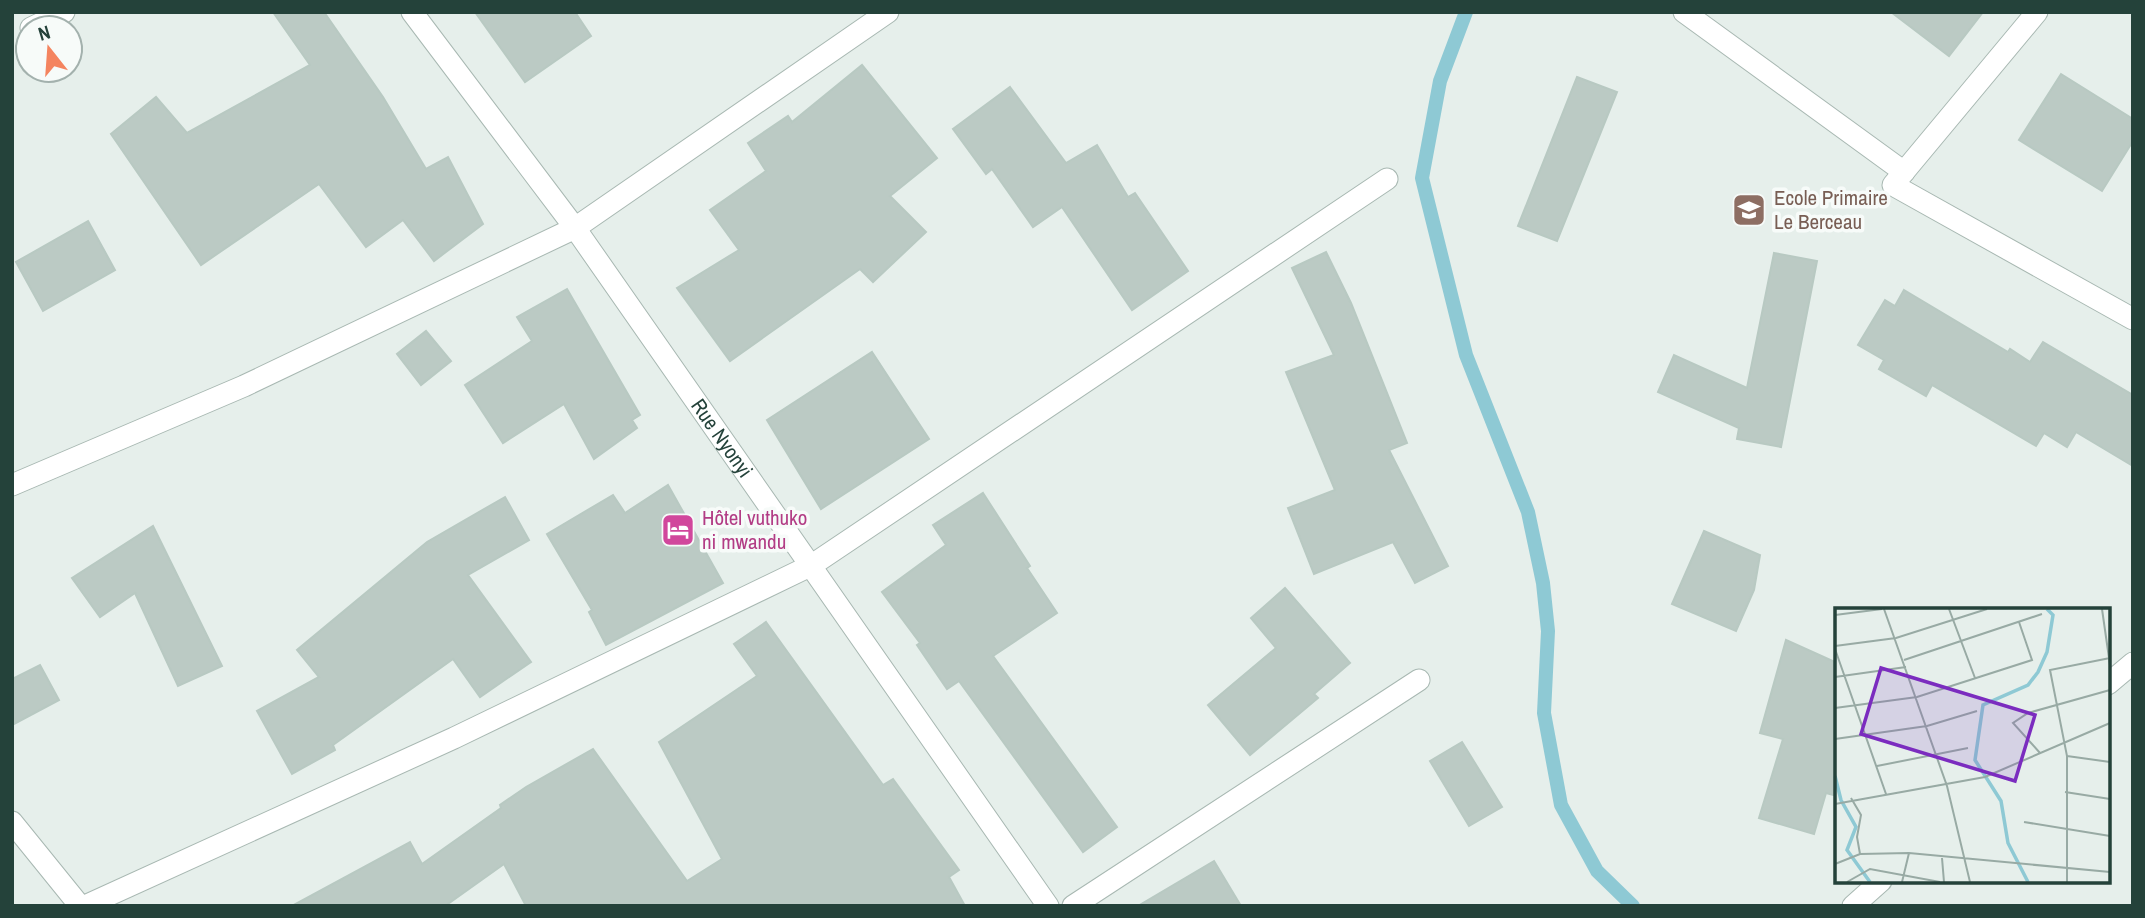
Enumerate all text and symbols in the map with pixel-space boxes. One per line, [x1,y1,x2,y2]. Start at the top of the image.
north arrow [14,14,84,84]
text: N [35,19,53,47]
place label: Ecole Primaire Le Berceau [1774,183,1888,236]
school or university icon: Ecole Primaire Le Berceau [1730,191,1768,229]
street label: Rue Nyonyi [684,393,760,483]
place label: Hôtel vuthuko ni mwandu [702,503,807,556]
hotel icon: Hôtel vuthuko ni mwandu [659,511,697,549]
inset map [1835,608,2110,883]

